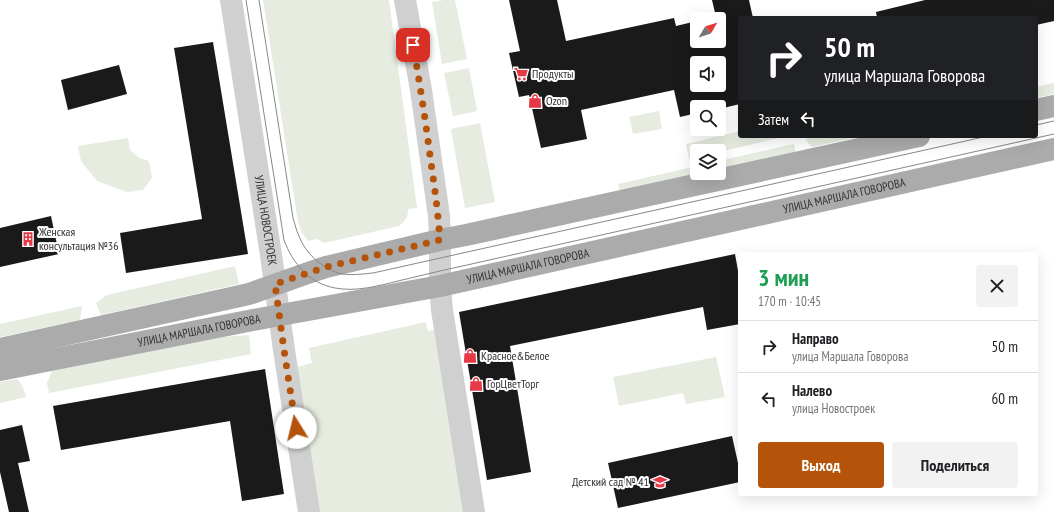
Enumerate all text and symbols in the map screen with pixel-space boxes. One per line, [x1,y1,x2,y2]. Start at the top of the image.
north arrow [690,12,726,48]
map controls [690,12,726,180]
pin [396,28,430,62]
text: 50 m [824,28,875,65]
icon: right [758,32,810,84]
icon: arrive [402,34,424,56]
button: sound [690,56,726,92]
text: улица Маршала Говорова [824,64,985,87]
supermarket icon: Продукты [513,66,529,82]
place label: Продукты [532,66,573,81]
shop icon: Ozon [527,93,543,109]
place label: Ozon [546,93,567,108]
button: search [690,100,726,136]
icon: left [797,108,819,130]
text: Затем [758,110,789,129]
button: layers [690,144,726,180]
street label: УЛИЦА НОВОСТРОЕК [252,174,280,266]
street label: УЛИЦА МАРШАЛА ГОВОРОВА [781,174,907,216]
place label: Женская консультация №36 [38,224,119,253]
building icon: Женская консультация №36 [20,231,36,247]
street label: УЛИЦА МАРШАЛА ГОВОРОВА [465,245,591,287]
text: 3 мин [758,262,809,293]
button: close [976,265,1018,307]
text: 170 m · 10:45 [758,293,821,310]
street label: УЛИЦА МАРШАЛА ГОВОРОВА [136,311,262,350]
text: Направо [792,329,839,348]
icon: right [758,336,780,358]
text: 50 m [992,337,1018,356]
shop icon: Красное&Белое [462,348,478,364]
place label: Красное&Белое [481,348,550,363]
text: улица Маршала Говорова [792,348,908,365]
shop icon: ГорЦветТорг [468,376,484,392]
place label: ГорЦветТорг [487,376,539,391]
text: Налево [792,381,832,400]
icon: left [758,388,780,410]
text: 60 m [992,389,1018,408]
text: улица Новостроек [792,400,875,417]
position arrow [275,407,317,449]
button: Выход [758,442,884,488]
button: Поделиться [892,442,1018,488]
place label: Детский сад № 41 [572,474,649,489]
school or university icon: Детский сад № 41 [652,474,668,490]

